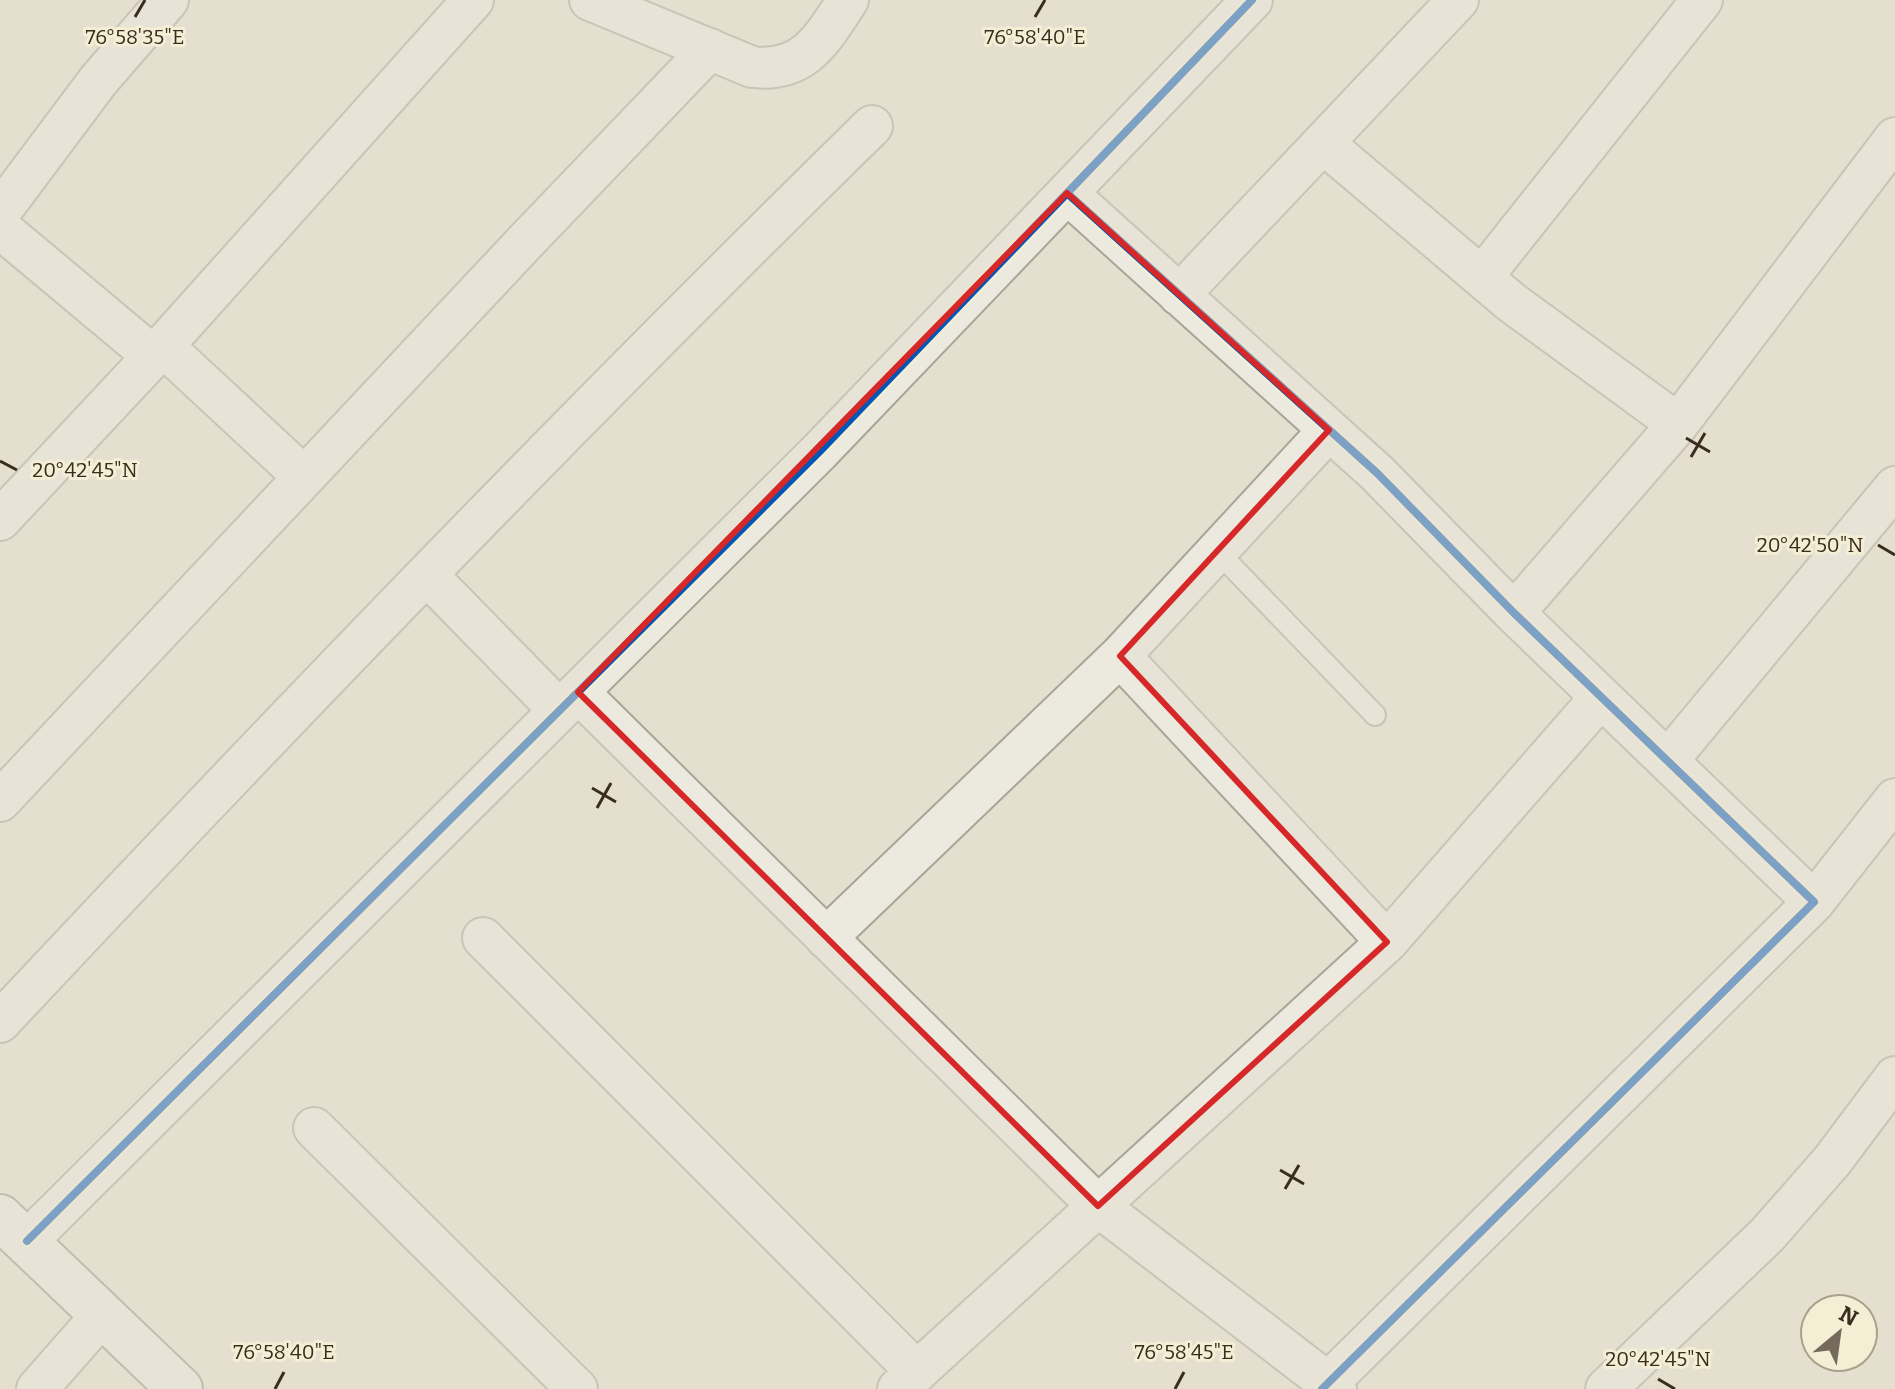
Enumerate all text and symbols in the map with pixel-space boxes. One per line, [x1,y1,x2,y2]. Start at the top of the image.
text: 76°58'35"E [86,25,184,49]
text: 76°58'40"E [984,25,1086,49]
text: 20°42'45"N [32,458,138,482]
text: 20°42'50"N [1757,533,1863,557]
north arrow [1799,1293,1879,1373]
text: N [1834,1300,1862,1332]
text: 76°58'40"E [233,1340,335,1364]
text: 76°58'45"E [1134,1340,1234,1364]
text: 20°42'45"N [1605,1347,1711,1371]

